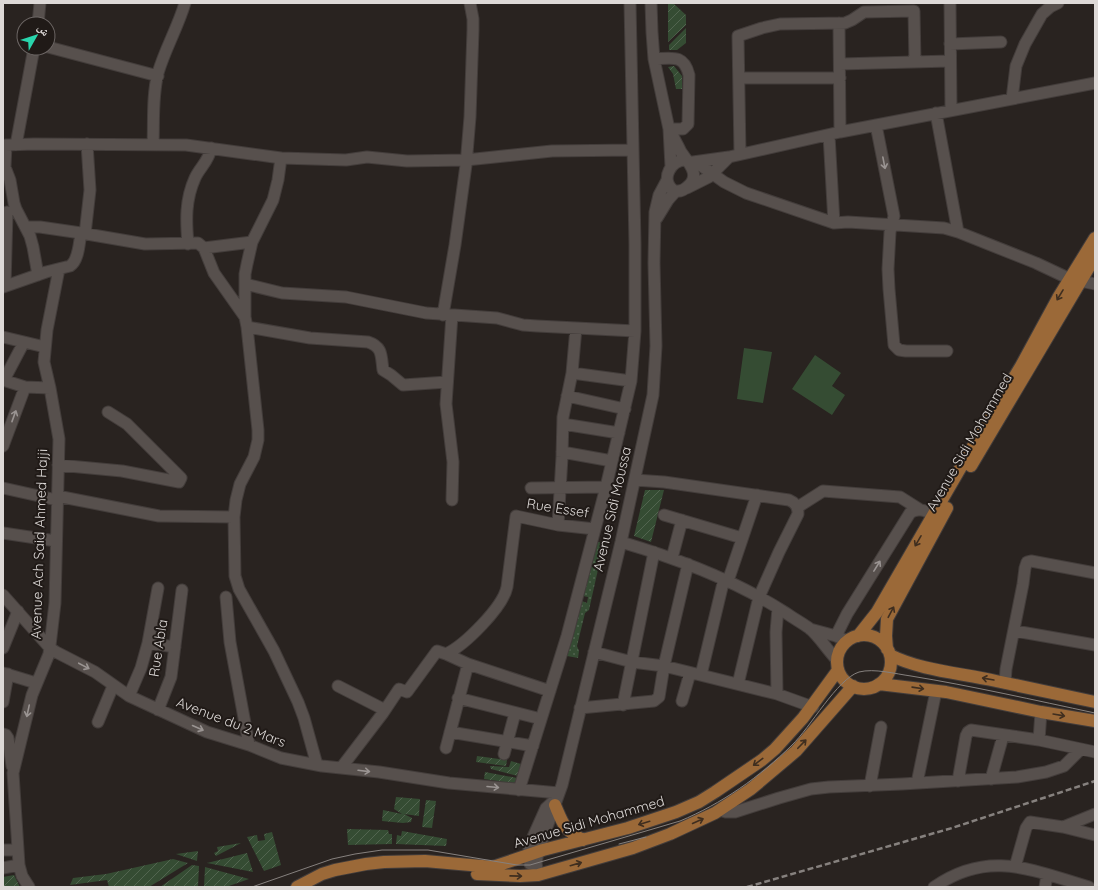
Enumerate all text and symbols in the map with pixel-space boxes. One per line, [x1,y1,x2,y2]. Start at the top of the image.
north arrow [16,16,56,56]
text: ش [34,21,53,40]
one-way arrow [880,156,888,169]
one-way arrow [1056,289,1064,301]
street label: Avenue Sidi Mohammed [922,370,1016,514]
one-way arrow [11,411,19,423]
street label: Avenue Sidi Moussa [589,445,635,573]
street label: Avenue Ach Said Ahmed Hajji [27,448,51,640]
street label: Rue Essef [525,494,591,522]
one-way arrow [914,535,922,547]
one-way arrow [872,561,881,572]
one-way arrow [888,606,896,618]
street label: Rue Abla [145,618,171,678]
one-way arrow [78,663,90,670]
one-way arrow [982,675,995,683]
one-way arrow [911,684,924,692]
street label: Avenue du 2 Mars [174,693,288,751]
one-way arrow [23,704,31,717]
one-way arrow [1052,711,1065,719]
one-way arrow [192,725,204,732]
one-way arrow [798,739,807,749]
one-way arrow [753,758,764,766]
one-way arrow [357,767,370,774]
one-way arrow [486,783,499,791]
street label: Avenue Sidi Mohammed [511,792,667,852]
one-way arrow [692,817,704,824]
one-way arrow [638,820,651,827]
one-way arrow [569,860,582,867]
one-way arrow [509,872,522,880]

